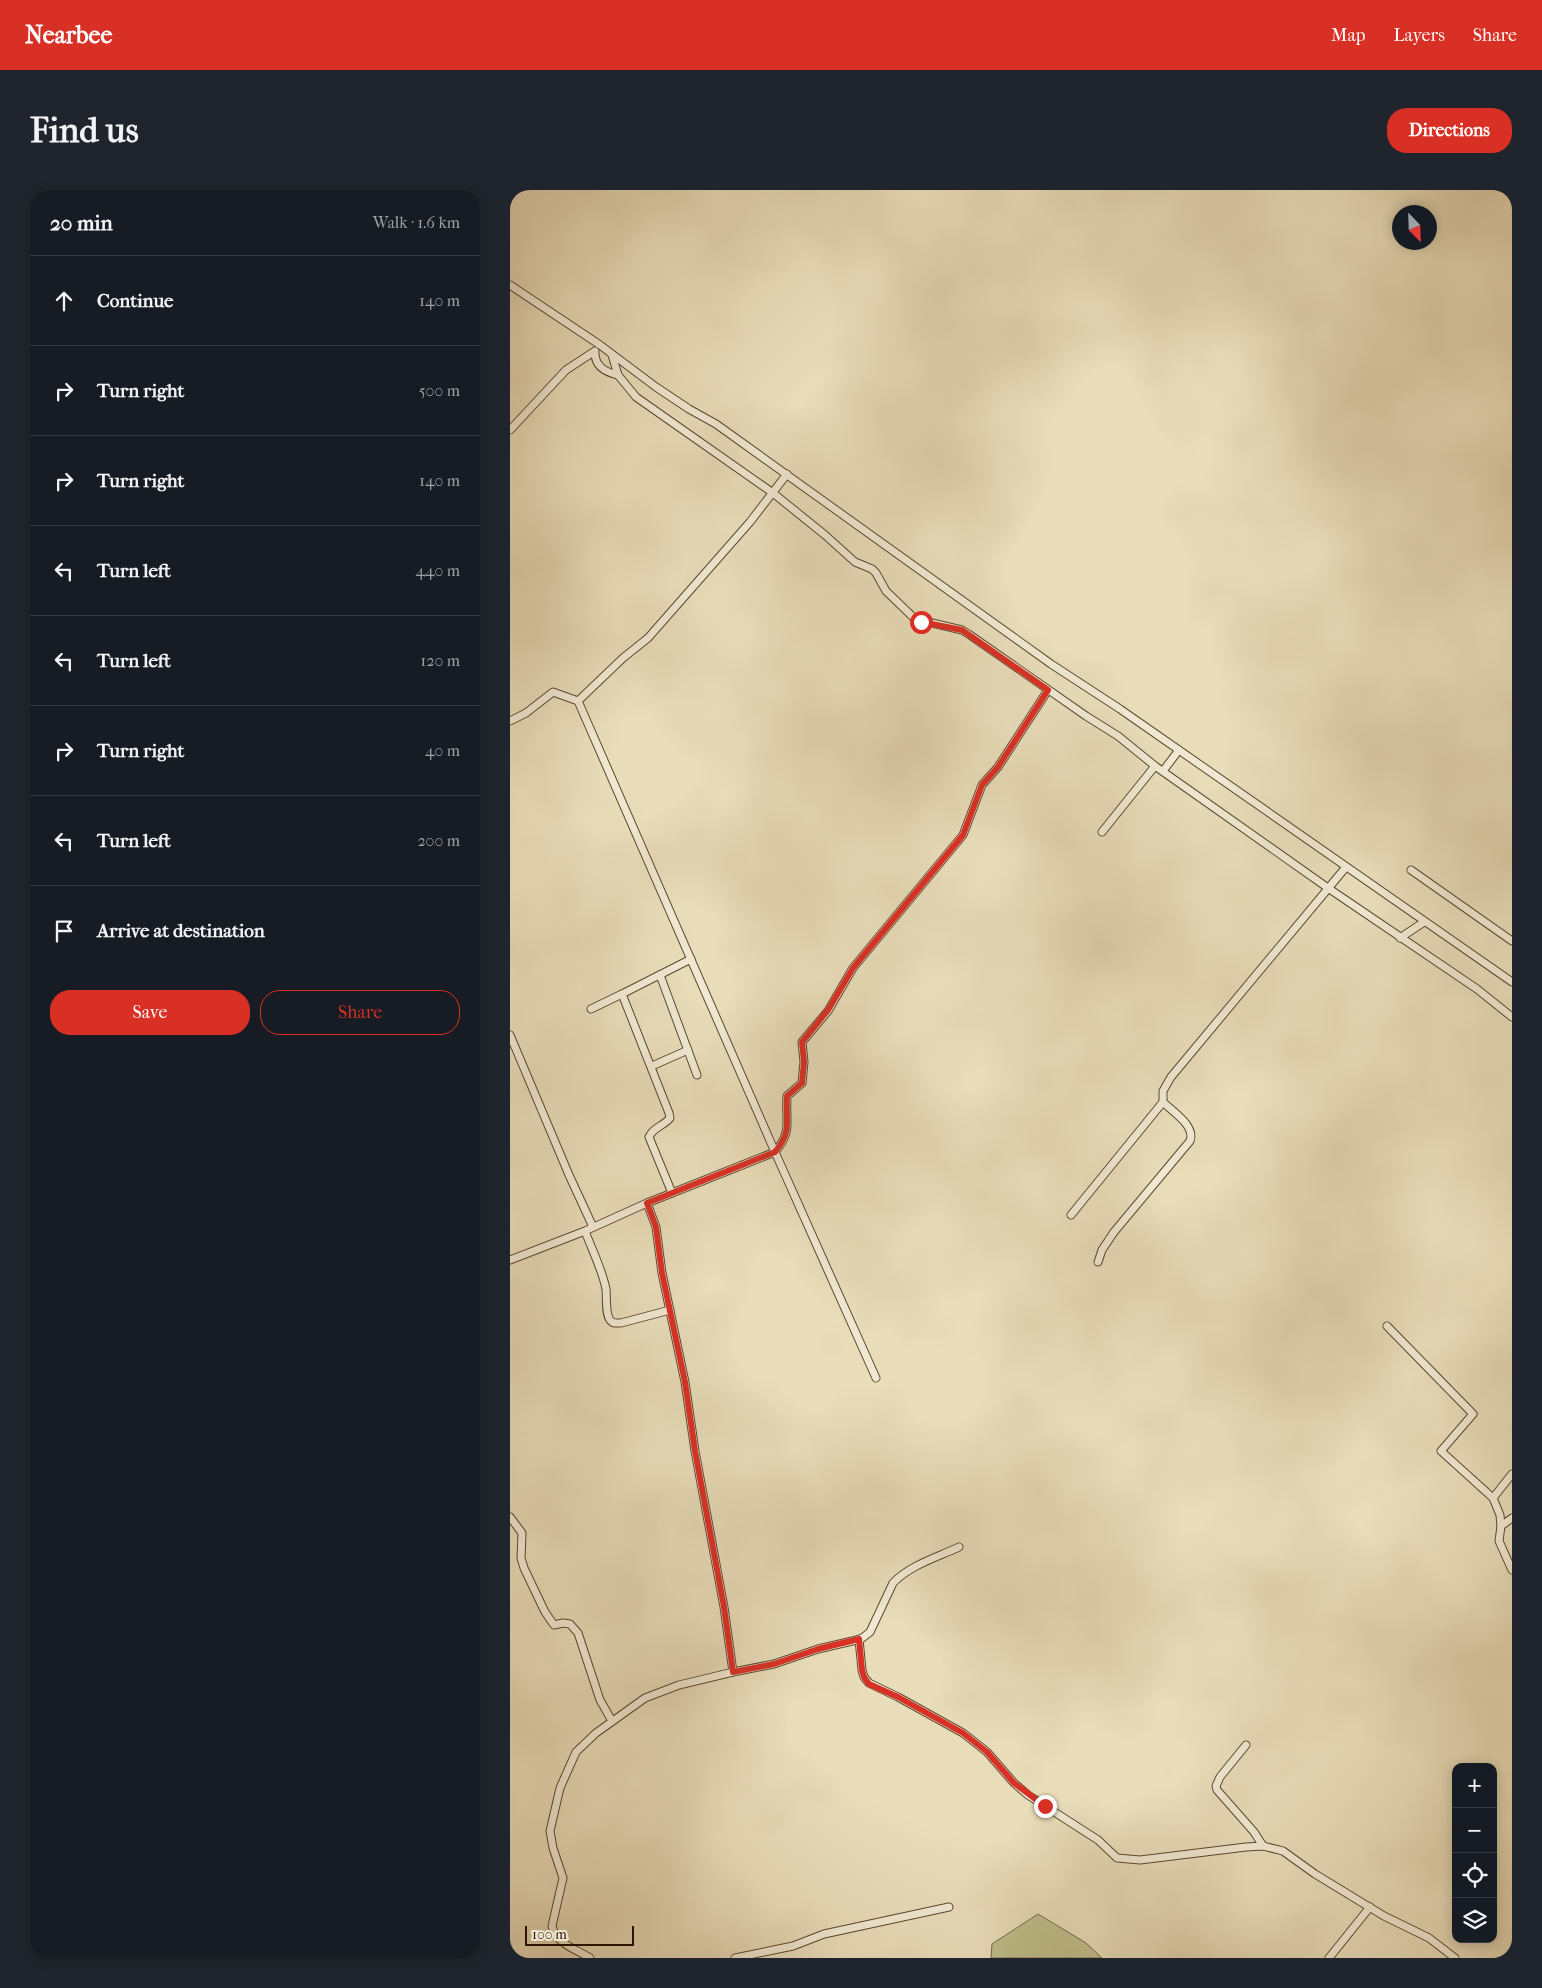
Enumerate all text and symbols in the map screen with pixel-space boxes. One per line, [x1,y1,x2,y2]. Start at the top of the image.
text: Nearbee [25,21,112,49]
text: Map [1331,25,1365,46]
text: Layers [1393,25,1445,46]
text: Share [1473,25,1517,46]
button: Directions [1387,108,1512,153]
text: Find us [30,110,139,151]
north arrow [1392,205,1437,250]
text: 20 min [50,211,113,235]
text: Walk · 1.6 km [373,213,460,232]
icon: ahead [50,287,78,315]
text: Continue [97,290,173,312]
text: 140 m [419,291,460,310]
icon: right [50,377,78,405]
text: Turn right [97,380,184,402]
text: 500 m [419,381,460,400]
icon: right [50,467,78,495]
text: Turn right [97,470,184,492]
text: 140 m [419,471,460,490]
icon: left [50,557,78,585]
text: Turn left [97,560,171,582]
text: 440 m [415,561,460,580]
route start [910,611,933,634]
icon: left [50,647,78,675]
text: Turn left [97,650,171,672]
text: 120 m [421,651,460,670]
icon: right [50,737,78,765]
text: Turn right [97,740,184,762]
text: 40 m [425,741,460,760]
icon: left [50,827,78,855]
text: Turn left [97,830,171,852]
text: 200 m [417,831,460,850]
icon: arrive [50,917,78,945]
text: Arrive at destination [97,920,265,942]
button: Save [50,990,250,1035]
button: Share [260,990,460,1035]
map controls [1452,1763,1497,1943]
button: + [1452,1763,1497,1808]
route end [1034,1795,1057,1818]
button: − [1452,1808,1497,1853]
button: locate [1452,1853,1497,1898]
button: layers [1452,1898,1497,1943]
scale bar [525,1923,634,1946]
text: 100 m [532,1926,567,1943]

